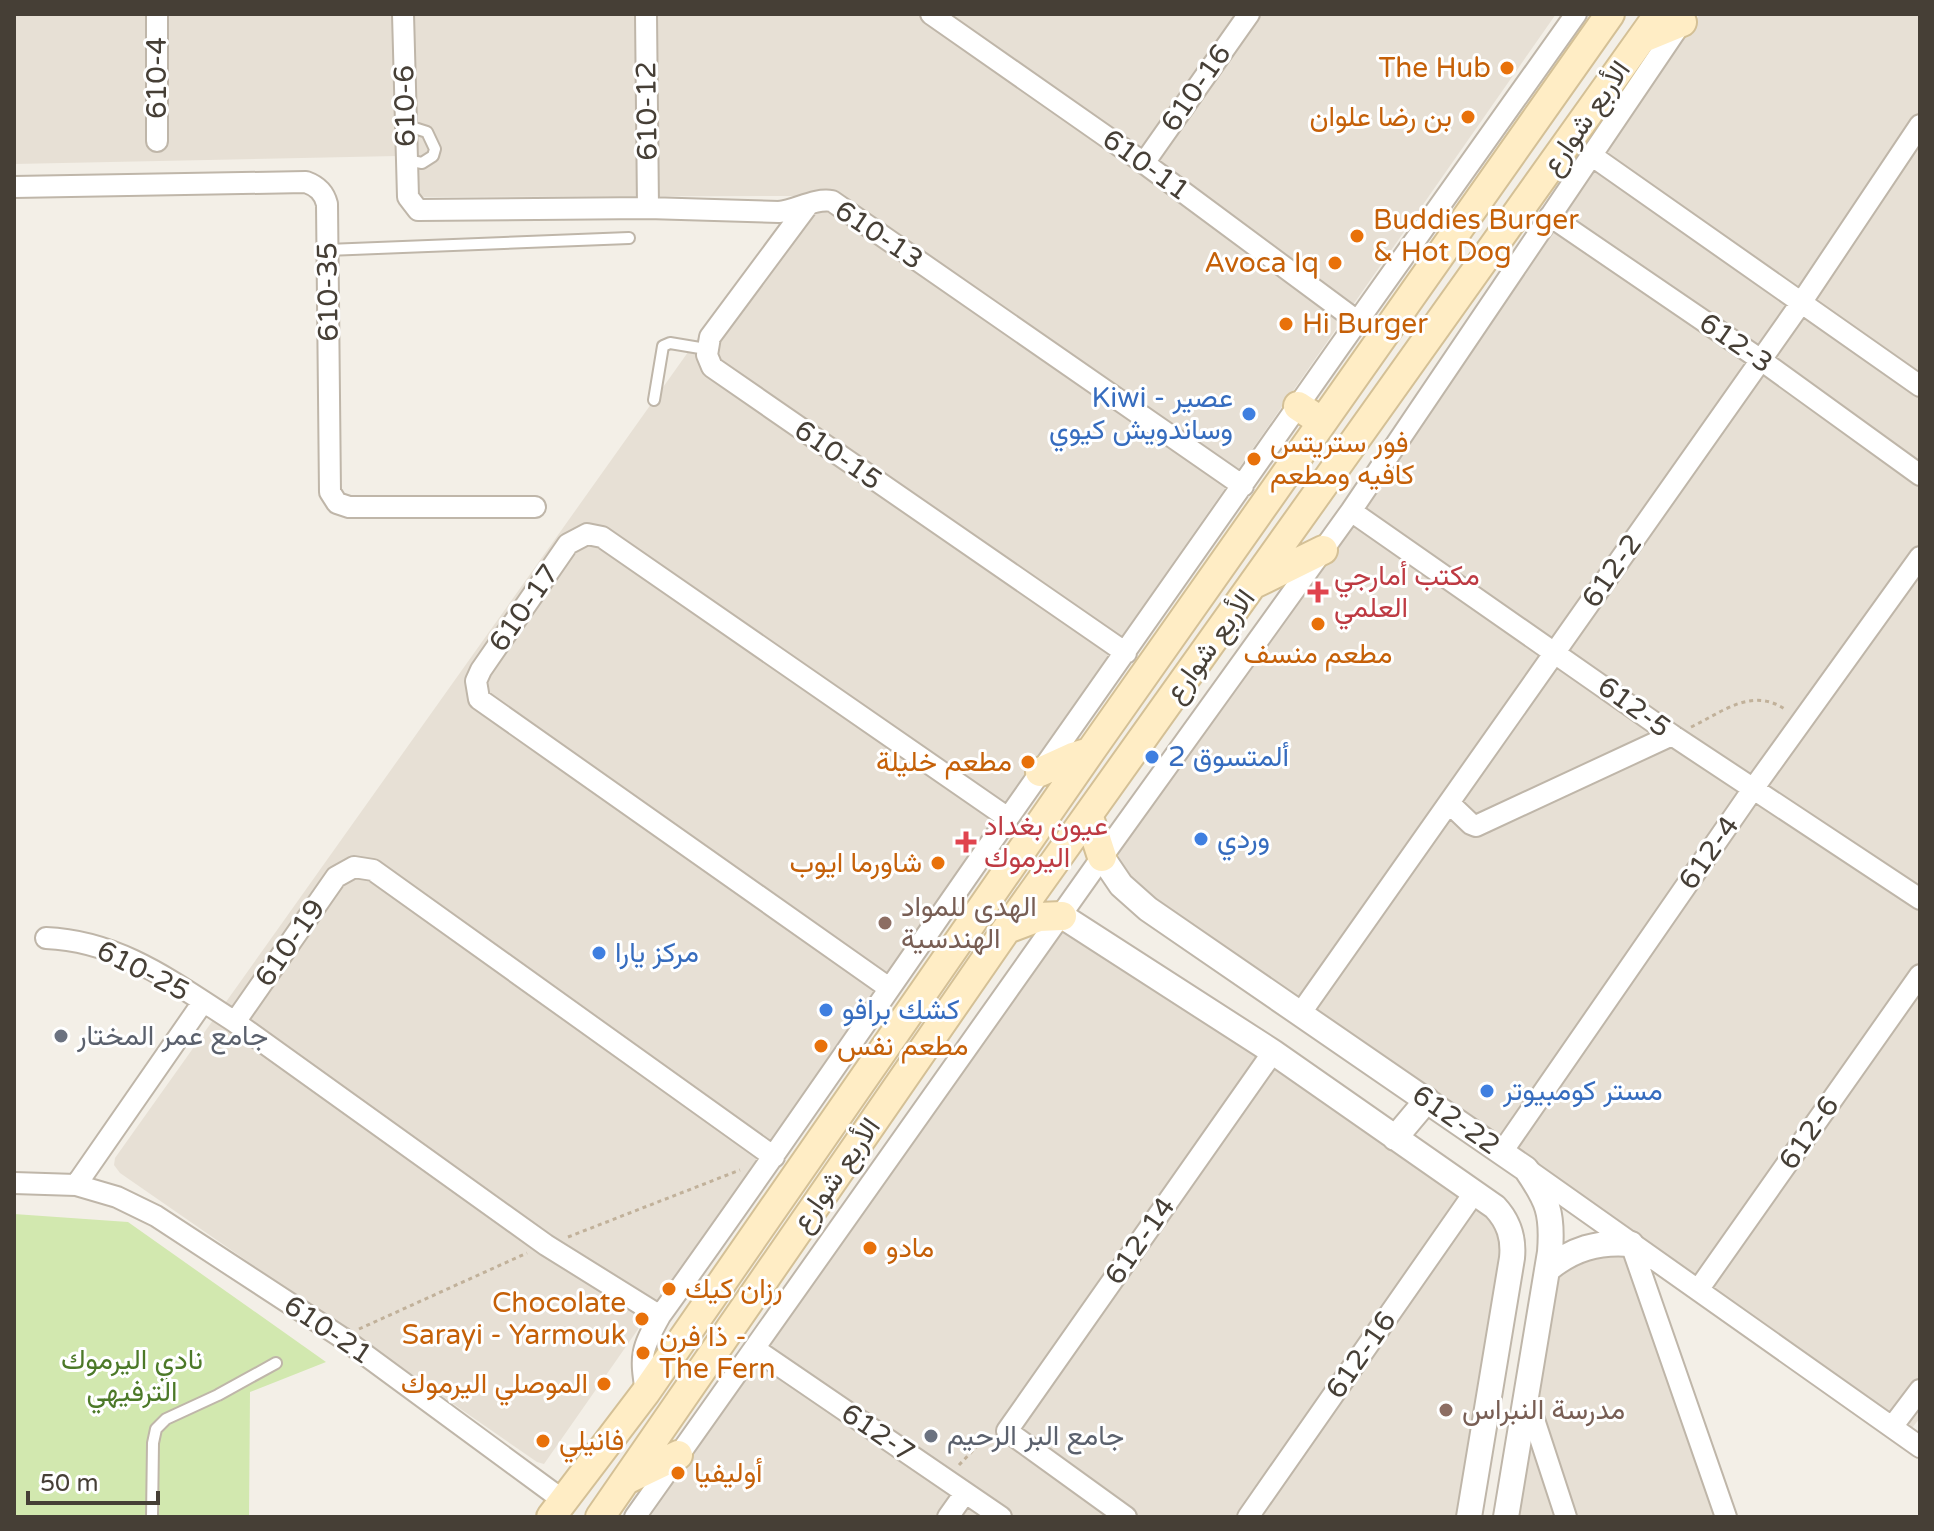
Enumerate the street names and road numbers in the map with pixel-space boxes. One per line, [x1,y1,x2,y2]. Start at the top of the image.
street label: 610-4 [140,37,174,119]
street label: 610-16 [1154,38,1238,138]
street label: الأربع شوارع [1534,54,1639,183]
street label: 610-12 [629,61,665,161]
street label: 610-6 [387,65,423,147]
street label: 610-11 [1096,122,1196,208]
street label: 610-13 [828,193,930,277]
street label: 610-35 [310,242,346,342]
street label: 612-3 [1693,306,1779,380]
street label: 610-15 [788,413,888,497]
street label: 612-2 [1575,528,1649,614]
street label: 610-17 [482,558,566,658]
street label: الأربع شوارع [1158,583,1264,710]
street label: 612-5 [1591,669,1677,745]
street label: 612-4 [1672,810,1746,896]
street label: 610-19 [248,893,332,993]
street label: 610-25 [91,933,195,1009]
street label: 612-22 [1406,1078,1506,1162]
street label: 612-6 [1772,1090,1846,1176]
street label: الأربع شوارع [784,1111,889,1240]
street label: 612-14 [1098,1191,1182,1291]
street label: 610-21 [277,1288,379,1372]
street label: 612-16 [1319,1305,1403,1405]
street label: 612-7 [835,1396,921,1470]

